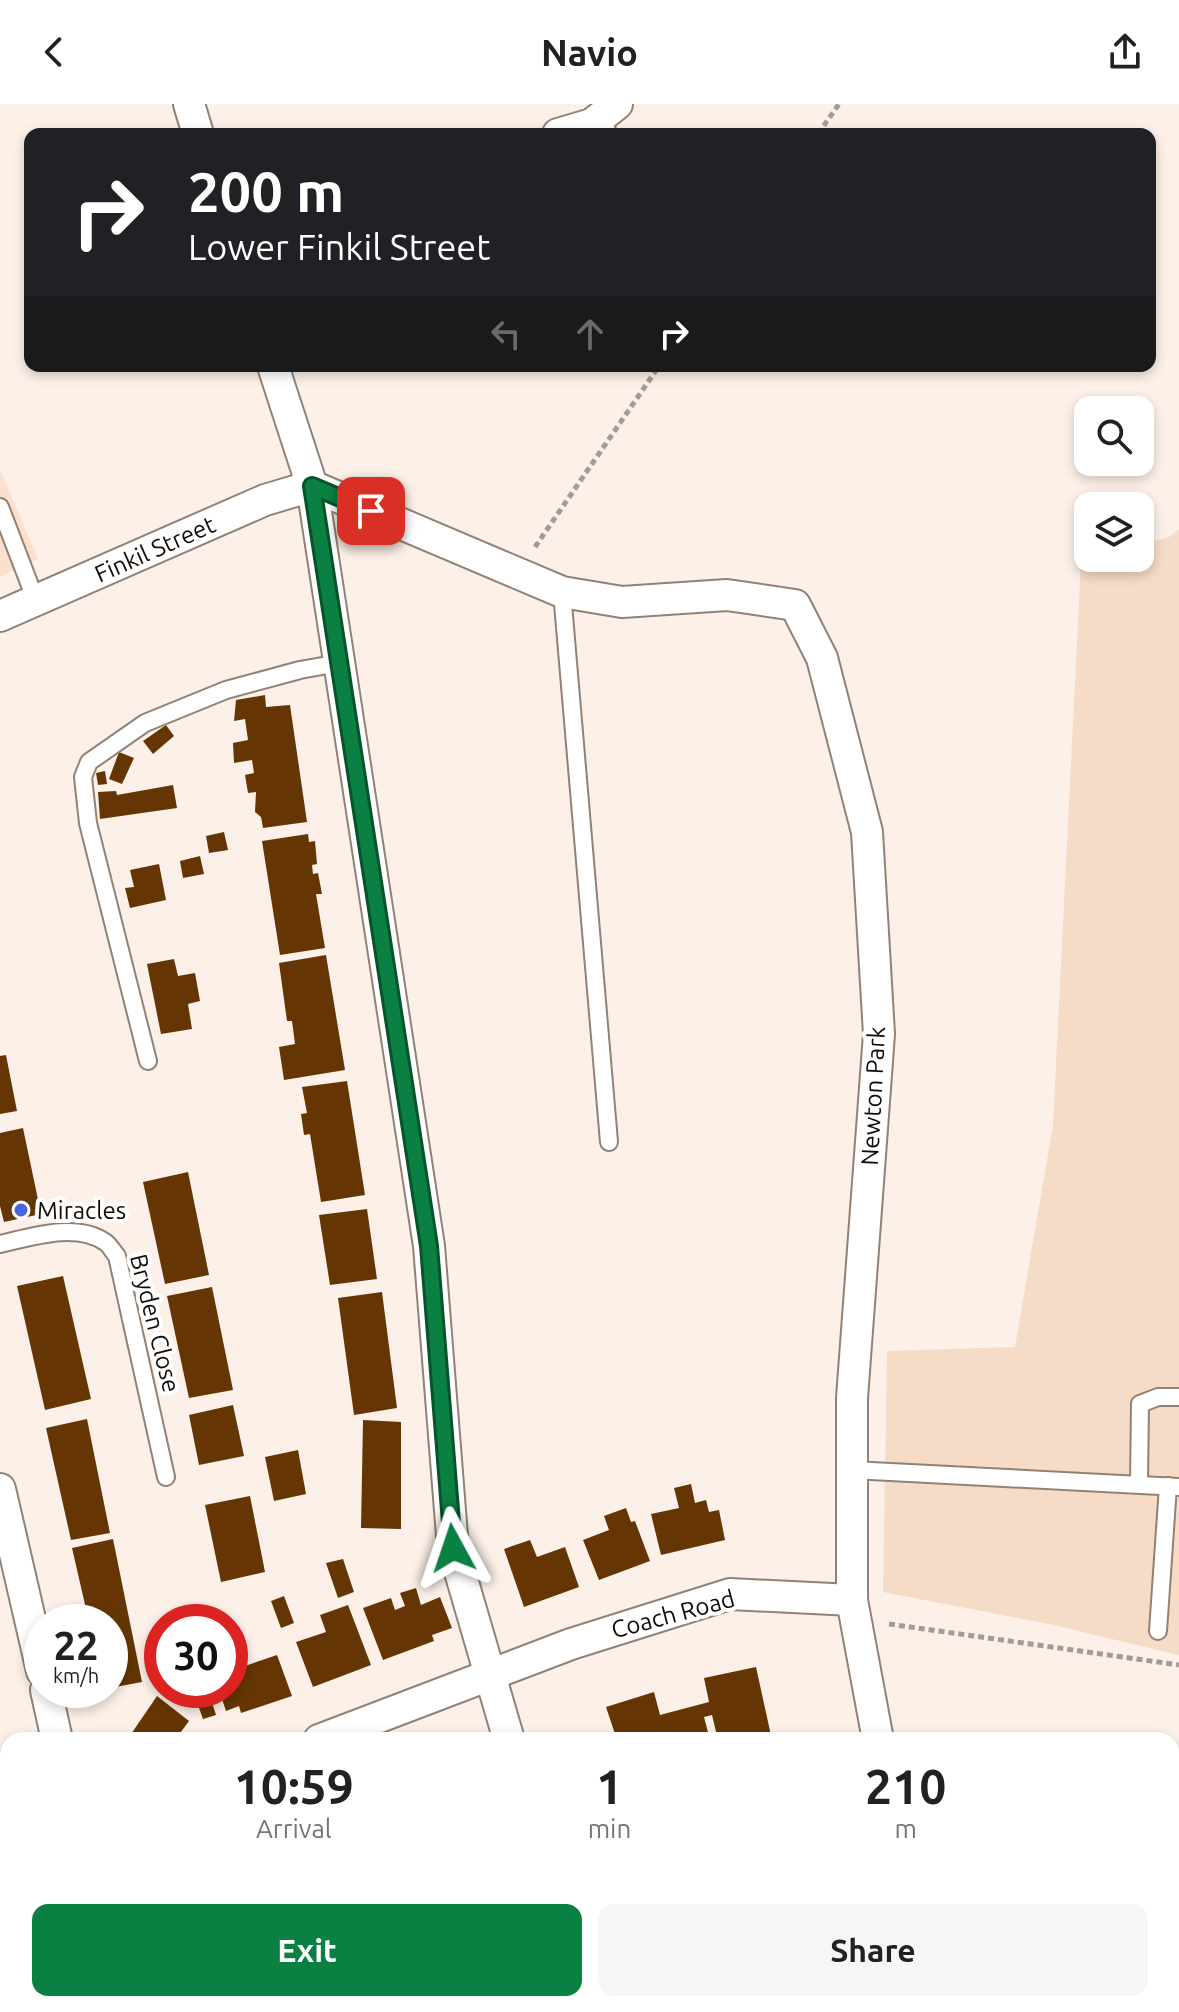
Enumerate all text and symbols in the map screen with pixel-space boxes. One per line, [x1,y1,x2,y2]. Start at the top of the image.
icon: back [32,30,76,74]
icon: share [1103,30,1147,74]
text: Navio [541,32,638,73]
icon: right [56,160,160,264]
text: 200 m [188,160,344,223]
text: Lower Finkil Street [188,226,490,267]
icon: left [484,312,528,356]
icon: ahead [568,312,612,356]
icon: right [652,312,696,356]
map controls [1074,396,1154,572]
button: search [1074,396,1154,476]
pin [337,477,405,545]
icon: arrive [349,489,393,533]
button: layers [1074,492,1154,572]
street label: Finkil Street [91,510,220,588]
street label: Newton Park [856,1026,890,1166]
place label: Miracles [37,1197,126,1224]
marker: Miracles [12,1201,30,1219]
street label: Bryden Close [125,1251,185,1395]
position arrow [411,1506,495,1590]
street label: Coach Road [608,1585,738,1643]
speed limit sign: 30 [144,1604,248,1708]
text: 22 [53,1623,99,1668]
text: km/h [53,1664,99,1687]
text: 10:59 [234,1759,354,1813]
text: 1 [596,1759,623,1813]
text: 210 [865,1759,946,1813]
text: Arrival [256,1814,332,1843]
text: min [588,1814,631,1843]
text: m [894,1814,917,1843]
button: Exit [32,1904,582,1996]
button: Share [598,1904,1148,1996]

